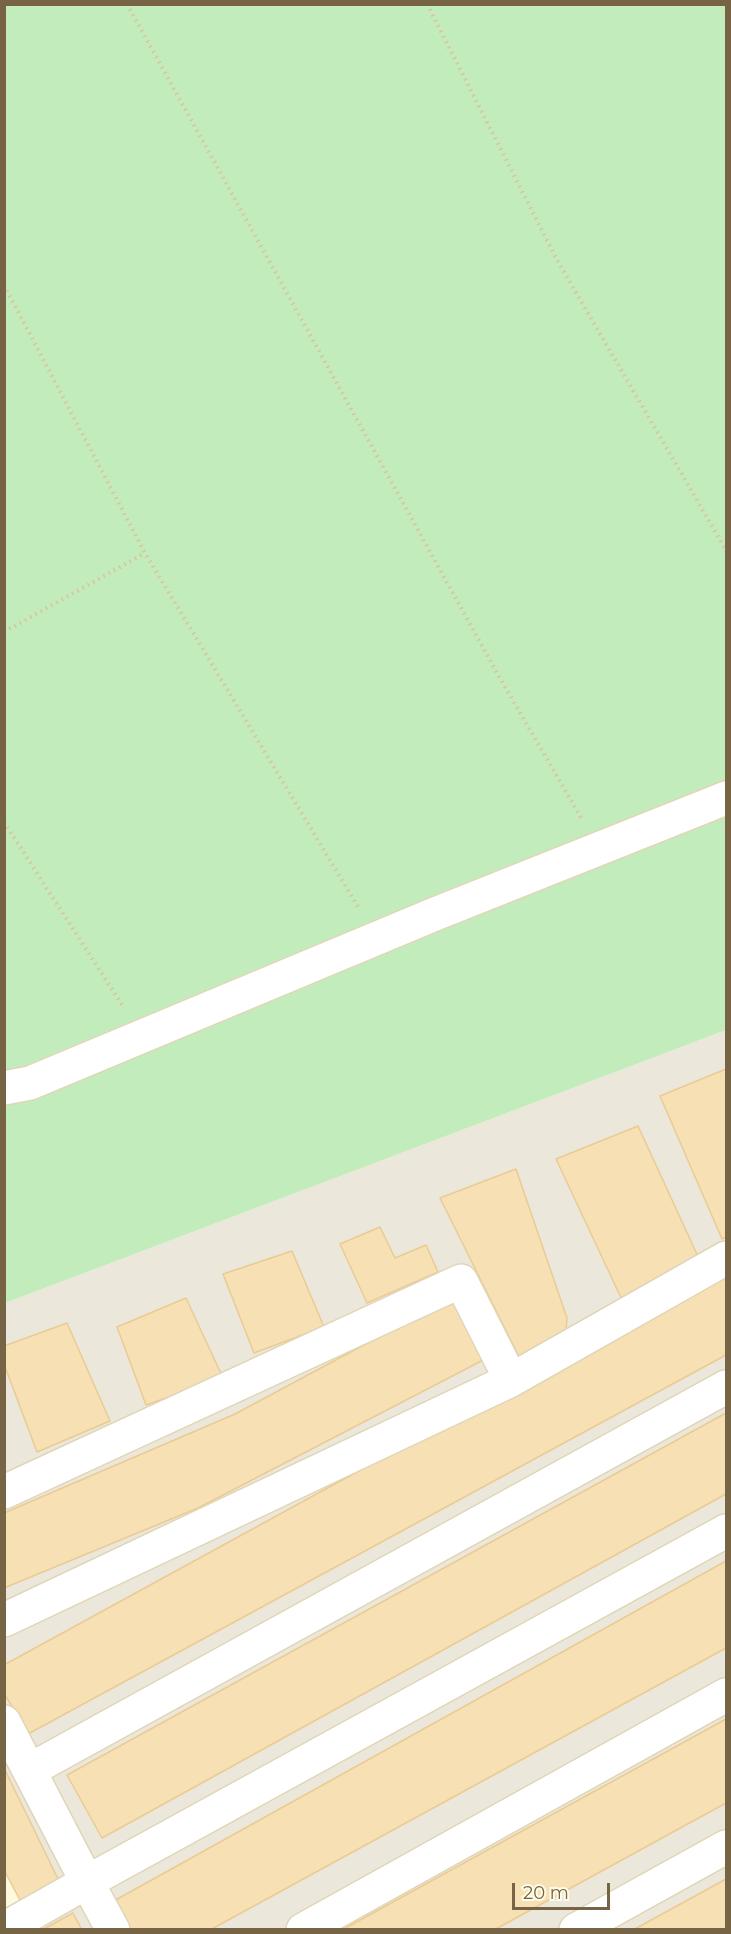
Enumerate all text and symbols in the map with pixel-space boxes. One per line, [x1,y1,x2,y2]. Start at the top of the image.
scale bar [515,1871,612,1909]
text: 20 m [523,1882,569,1904]

